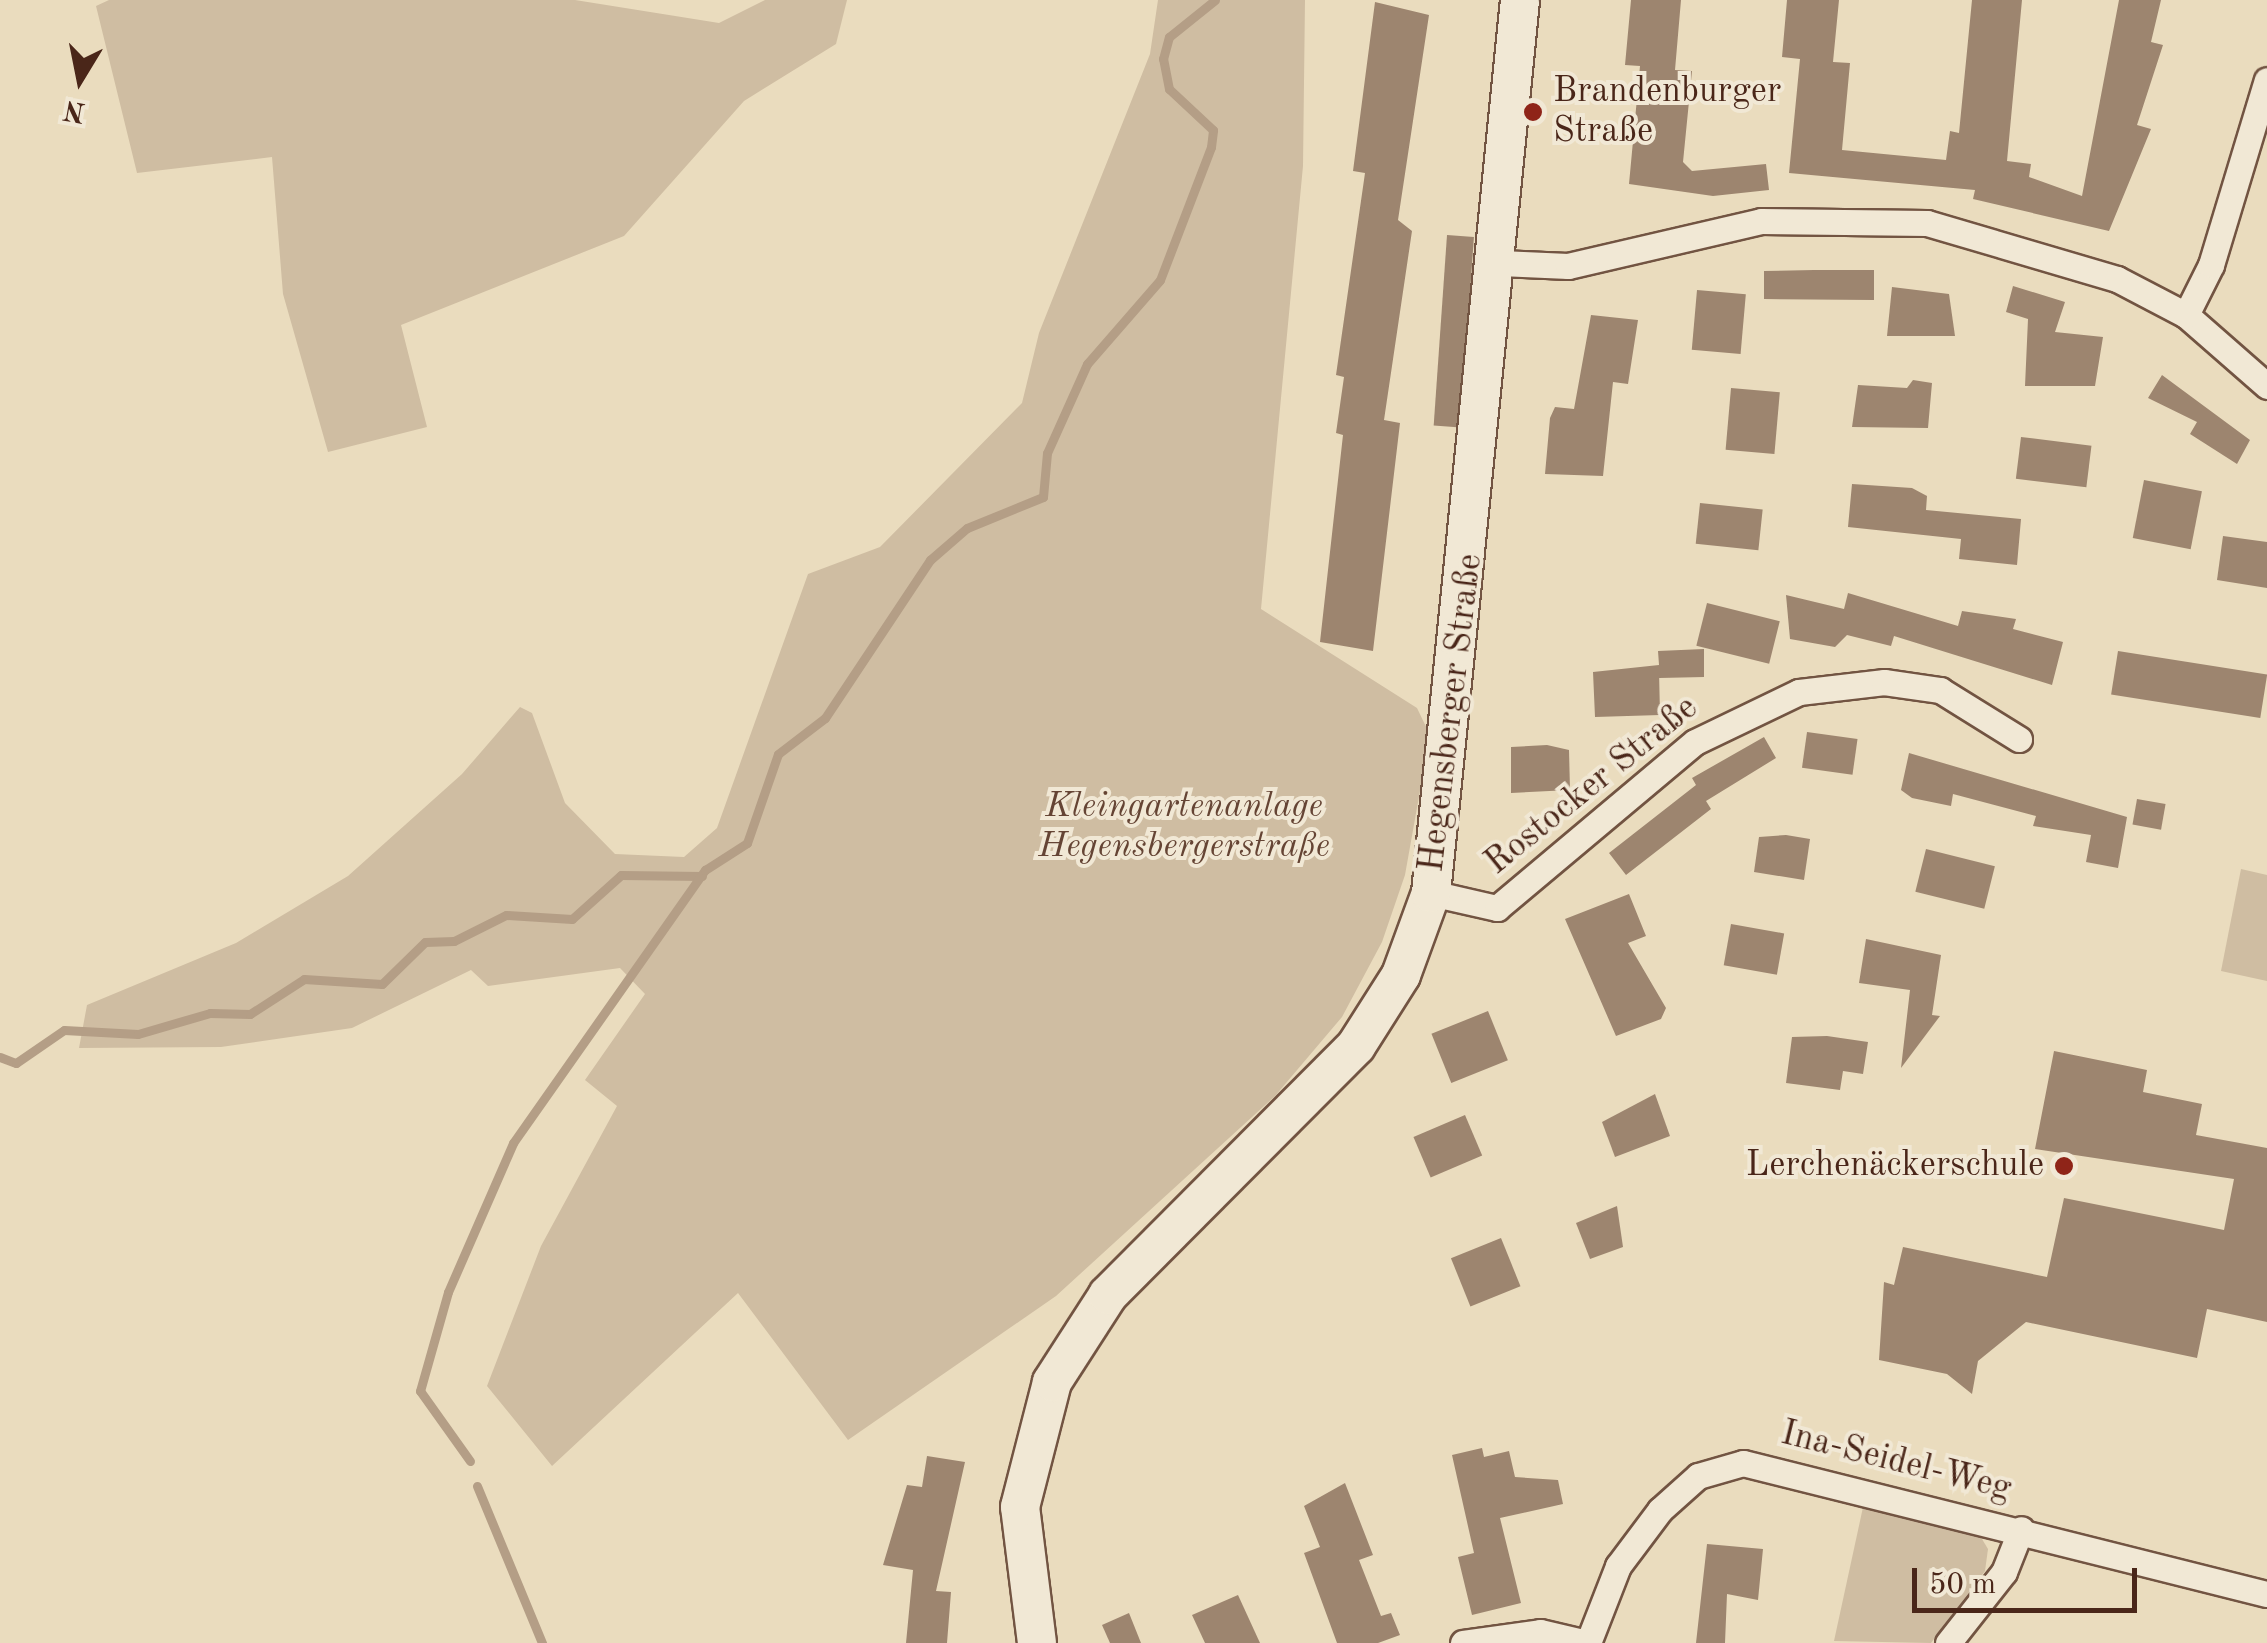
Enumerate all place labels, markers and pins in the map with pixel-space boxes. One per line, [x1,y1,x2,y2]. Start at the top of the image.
place label: Brandenburger Straße [1553,71,1781,153]
marker: Brandenburger Straße [1522,101,1544,123]
place label: Lerchenäckerschule [1746,1145,2044,1187]
marker: Lerchenäckerschule [2053,1155,2075,1177]

